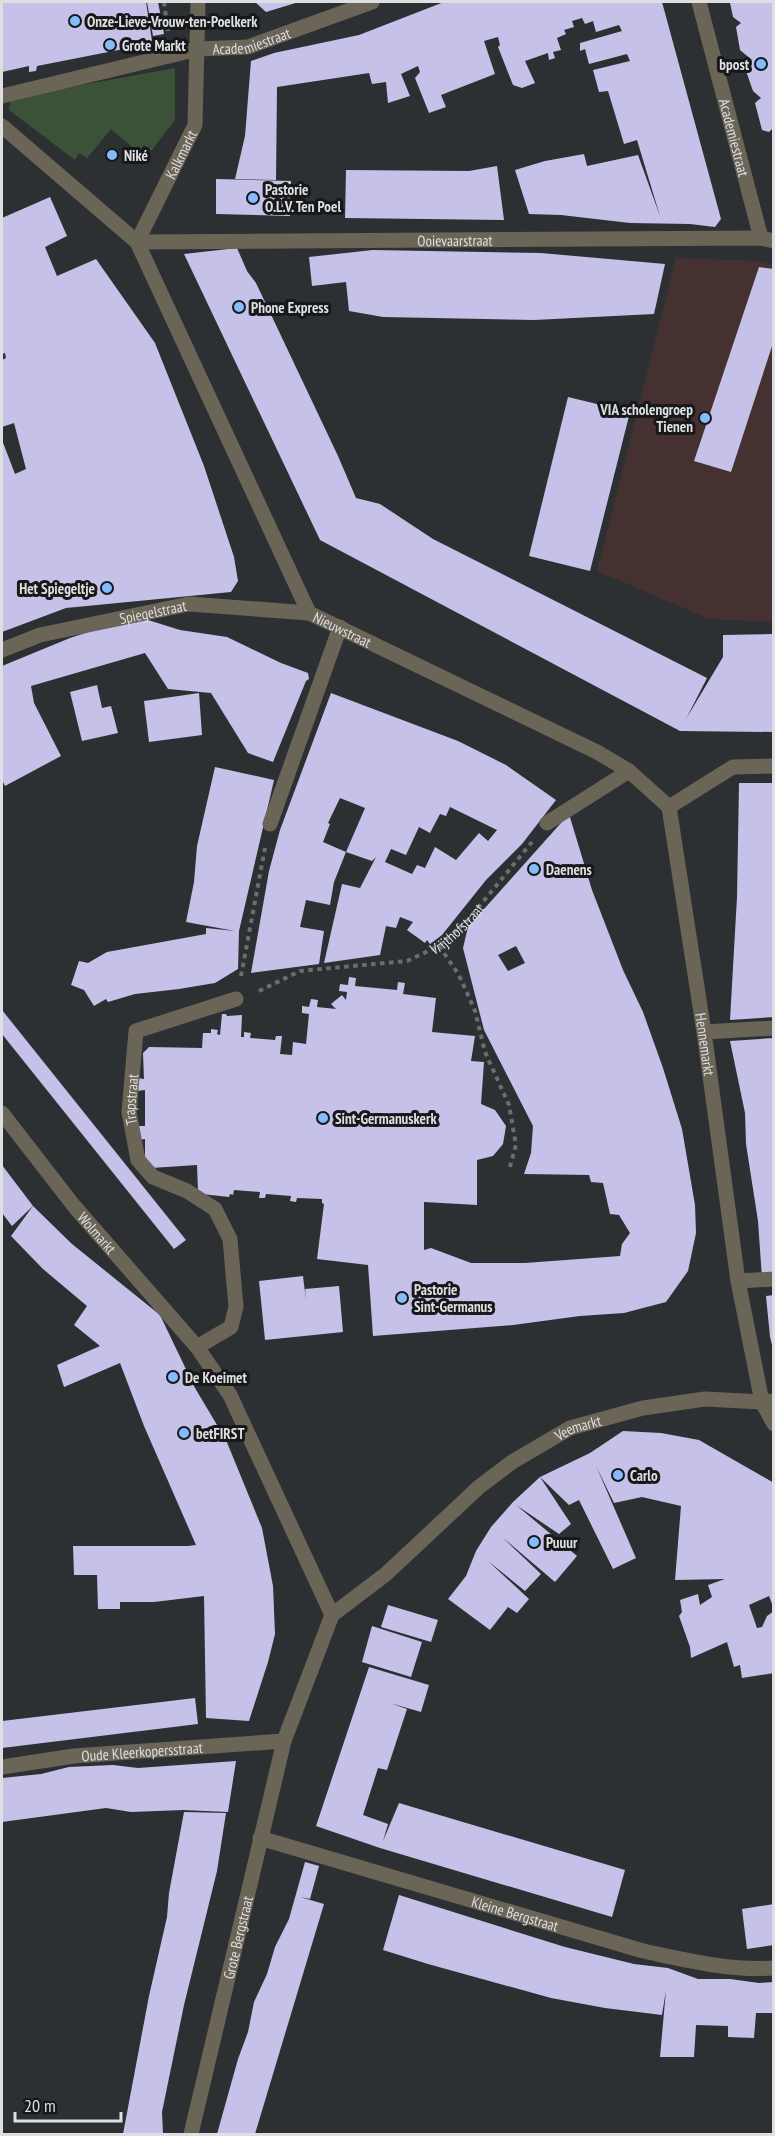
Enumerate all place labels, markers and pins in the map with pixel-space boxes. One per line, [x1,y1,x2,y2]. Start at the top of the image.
place label: Onze-Lieve-Vrouw-ten-Poelkerk [87,12,258,31]
marker: Onze-Lieve-Vrouw-ten-Poelkerk [68,14,82,28]
place label: Grote Markt [122,36,186,55]
marker: Grote Markt [103,38,117,52]
place label: bpost [719,55,750,74]
marker: bpost [754,57,768,71]
place label: Niké [124,146,148,165]
marker: Niké [105,148,119,162]
place label: Pastorie O.L.V. Ten Poel [265,180,341,216]
marker: Pastorie O.L.V. Ten Poel [246,191,260,205]
place label: Phone Express [251,298,329,317]
marker: Phone Express [232,300,246,314]
place label: VIA scholengroep Tienen [599,400,693,436]
marker: VIA scholengroep Tienen [698,411,712,425]
place label: Het Spiegeltje [19,579,95,598]
marker: Het Spiegeltje [100,581,114,595]
place label: Daenens [546,860,592,879]
marker: Daenens [527,862,541,876]
place label: Sint-Germanuskerk [335,1109,437,1128]
marker: Sint-Germanuskerk [316,1111,330,1125]
place label: Pastorie Sint-Germanus [414,1280,493,1316]
marker: Pastorie Sint-Germanus [395,1291,409,1305]
place label: De Koeimet [185,1368,248,1387]
marker: De Koeimet [166,1370,180,1384]
place label: betFIRST [196,1424,245,1443]
marker: betFIRST [177,1426,191,1440]
place label: Carlo [630,1466,658,1485]
marker: Carlo [611,1468,625,1482]
place label: Puuur [546,1533,578,1552]
marker: Puuur [527,1535,541,1549]

